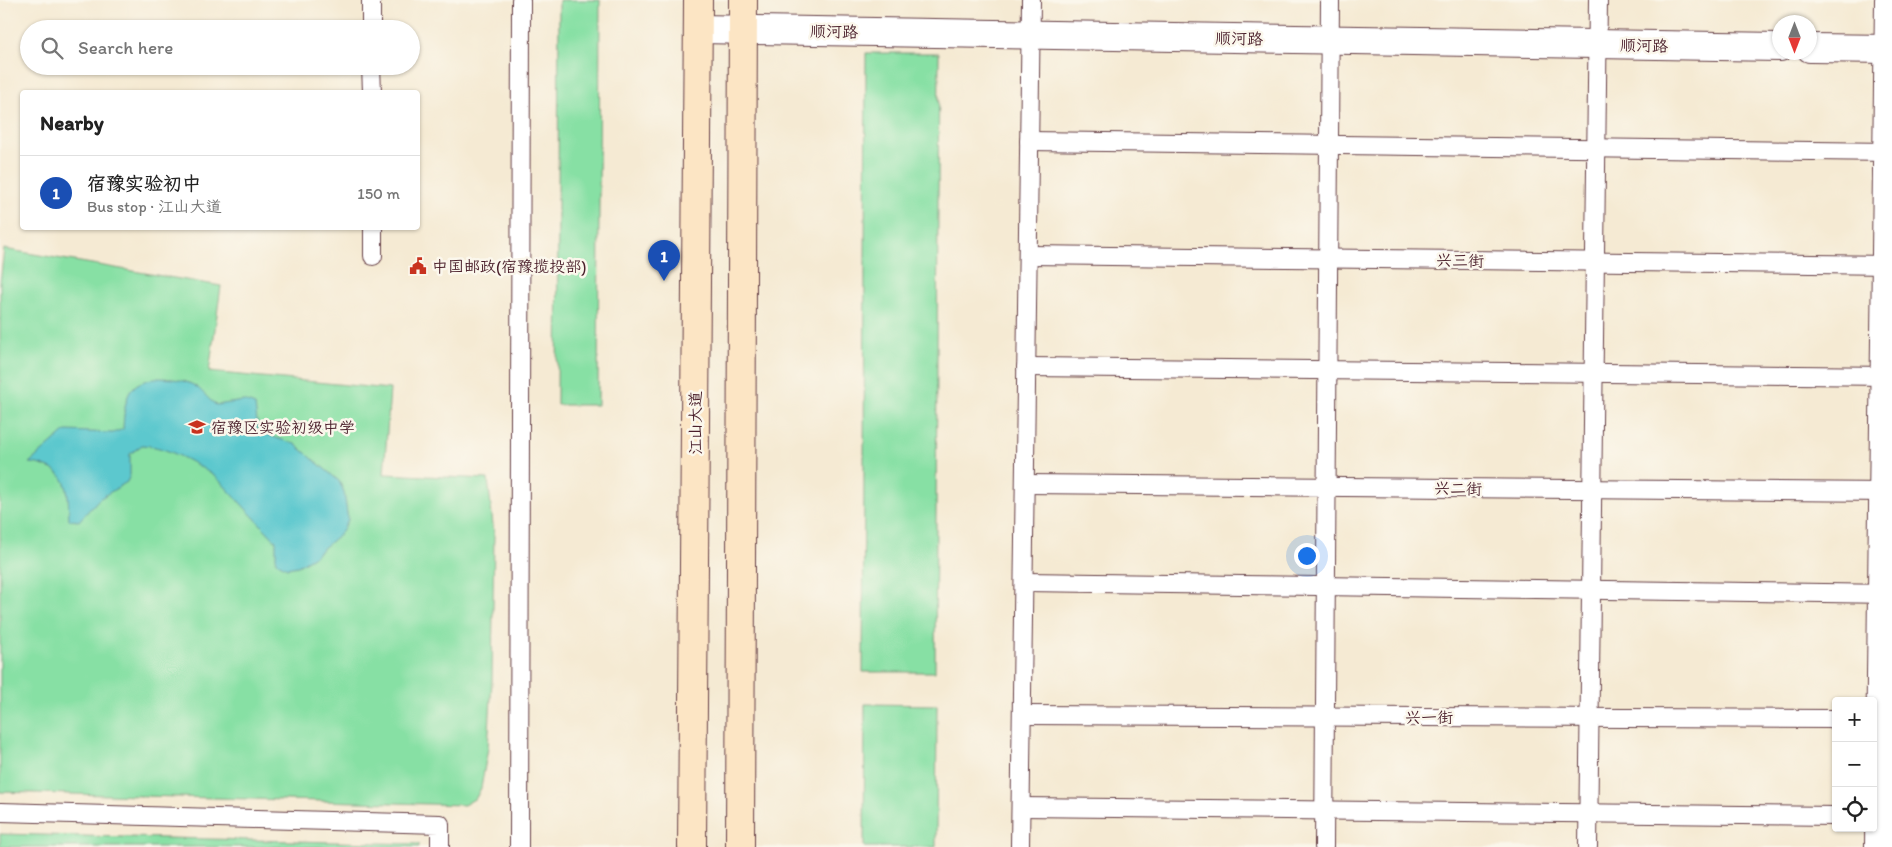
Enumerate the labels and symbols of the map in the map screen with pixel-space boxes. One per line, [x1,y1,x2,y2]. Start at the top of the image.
north arrow [1772,15,1817,60]
street label: 顺河路 [810,22,858,41]
street label: 顺河路 [1215,29,1263,48]
street label: 顺河路 [1620,36,1668,55]
pin: 1 [648,240,680,281]
street label: 兴三街 [1436,251,1484,270]
public building icon: 中国邮政(宿豫揽投部) [408,256,428,276]
place label: 中国邮政(宿豫揽投部) [432,257,586,276]
street label: 江山大道 [686,391,705,455]
school or university icon: 宿豫区实验初级中学 [187,417,207,437]
place label: 宿豫区实验初级中学 [211,418,355,437]
street label: 兴二街 [1434,479,1482,498]
your location [1294,543,1320,569]
street label: 兴一街 [1405,708,1453,727]

